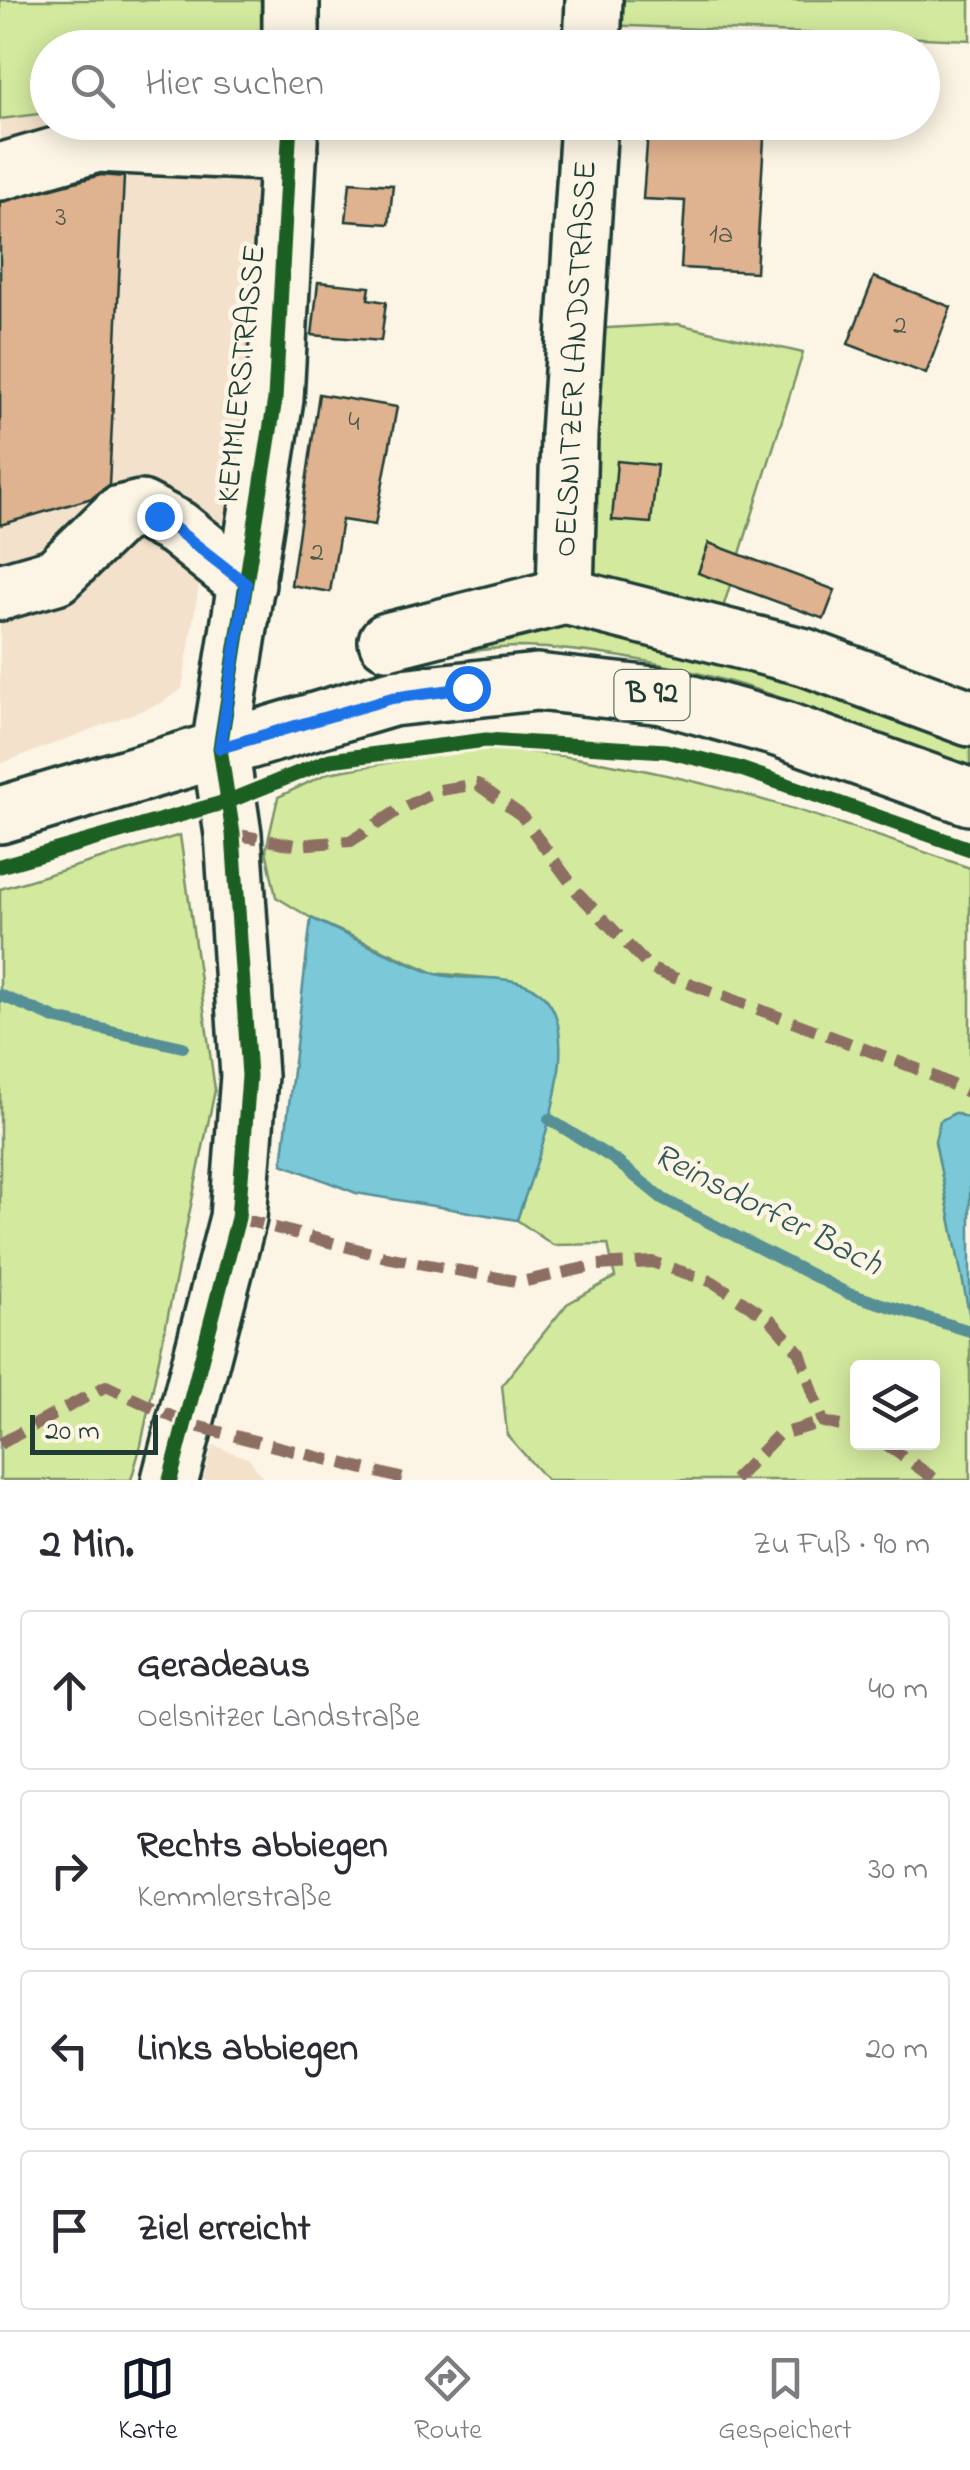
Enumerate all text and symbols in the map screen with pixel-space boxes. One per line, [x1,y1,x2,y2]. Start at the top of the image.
search box [30,30,940,140]
text: Hier suchen [145,57,324,113]
icon: search [65,58,120,113]
street label: OELSNITZER LANDSTRASSE [543,160,611,558]
house number: 3 [55,198,67,239]
house number: 1a [709,215,733,256]
street label: KEMMLERSTRASSE [206,243,280,505]
house number: 2 [893,306,907,347]
house number: 4 [348,403,360,444]
route end [137,494,183,540]
house number: 2 [310,533,324,574]
route start [445,666,491,712]
road number: B 92 [614,670,690,720]
water label: Reinsdorfer Bach [643,1131,892,1291]
map controls [850,1360,940,1450]
button: layers [850,1360,940,1450]
scale bar [30,1410,158,1454]
text: 20 m [45,1412,100,1453]
text: 2 Min. [40,1515,134,1576]
text: Zu Fuß · 90 m [753,1522,930,1569]
text: Geradeaus [137,1639,310,1695]
icon: ahead [42,1663,97,1718]
text: 40 m [868,1667,928,1714]
text: Oelsnitzer Landstraße [137,1695,420,1742]
text: Rechts abbiegen [137,1819,388,1875]
icon: right [42,1843,97,1898]
text: 30 m [868,1847,928,1894]
text: Kemmlerstraße [137,1875,331,1922]
text: Links abbiegen [137,2022,358,2078]
icon: left [42,2023,97,2078]
text: 20 m [865,2027,928,2074]
text: Ziel erreicht [137,2202,310,2258]
icon: arrive [42,2203,97,2258]
tab: Karte [118,2351,178,2452]
tab: Route [414,2351,482,2452]
tab: Gespeichert [718,2351,852,2452]

